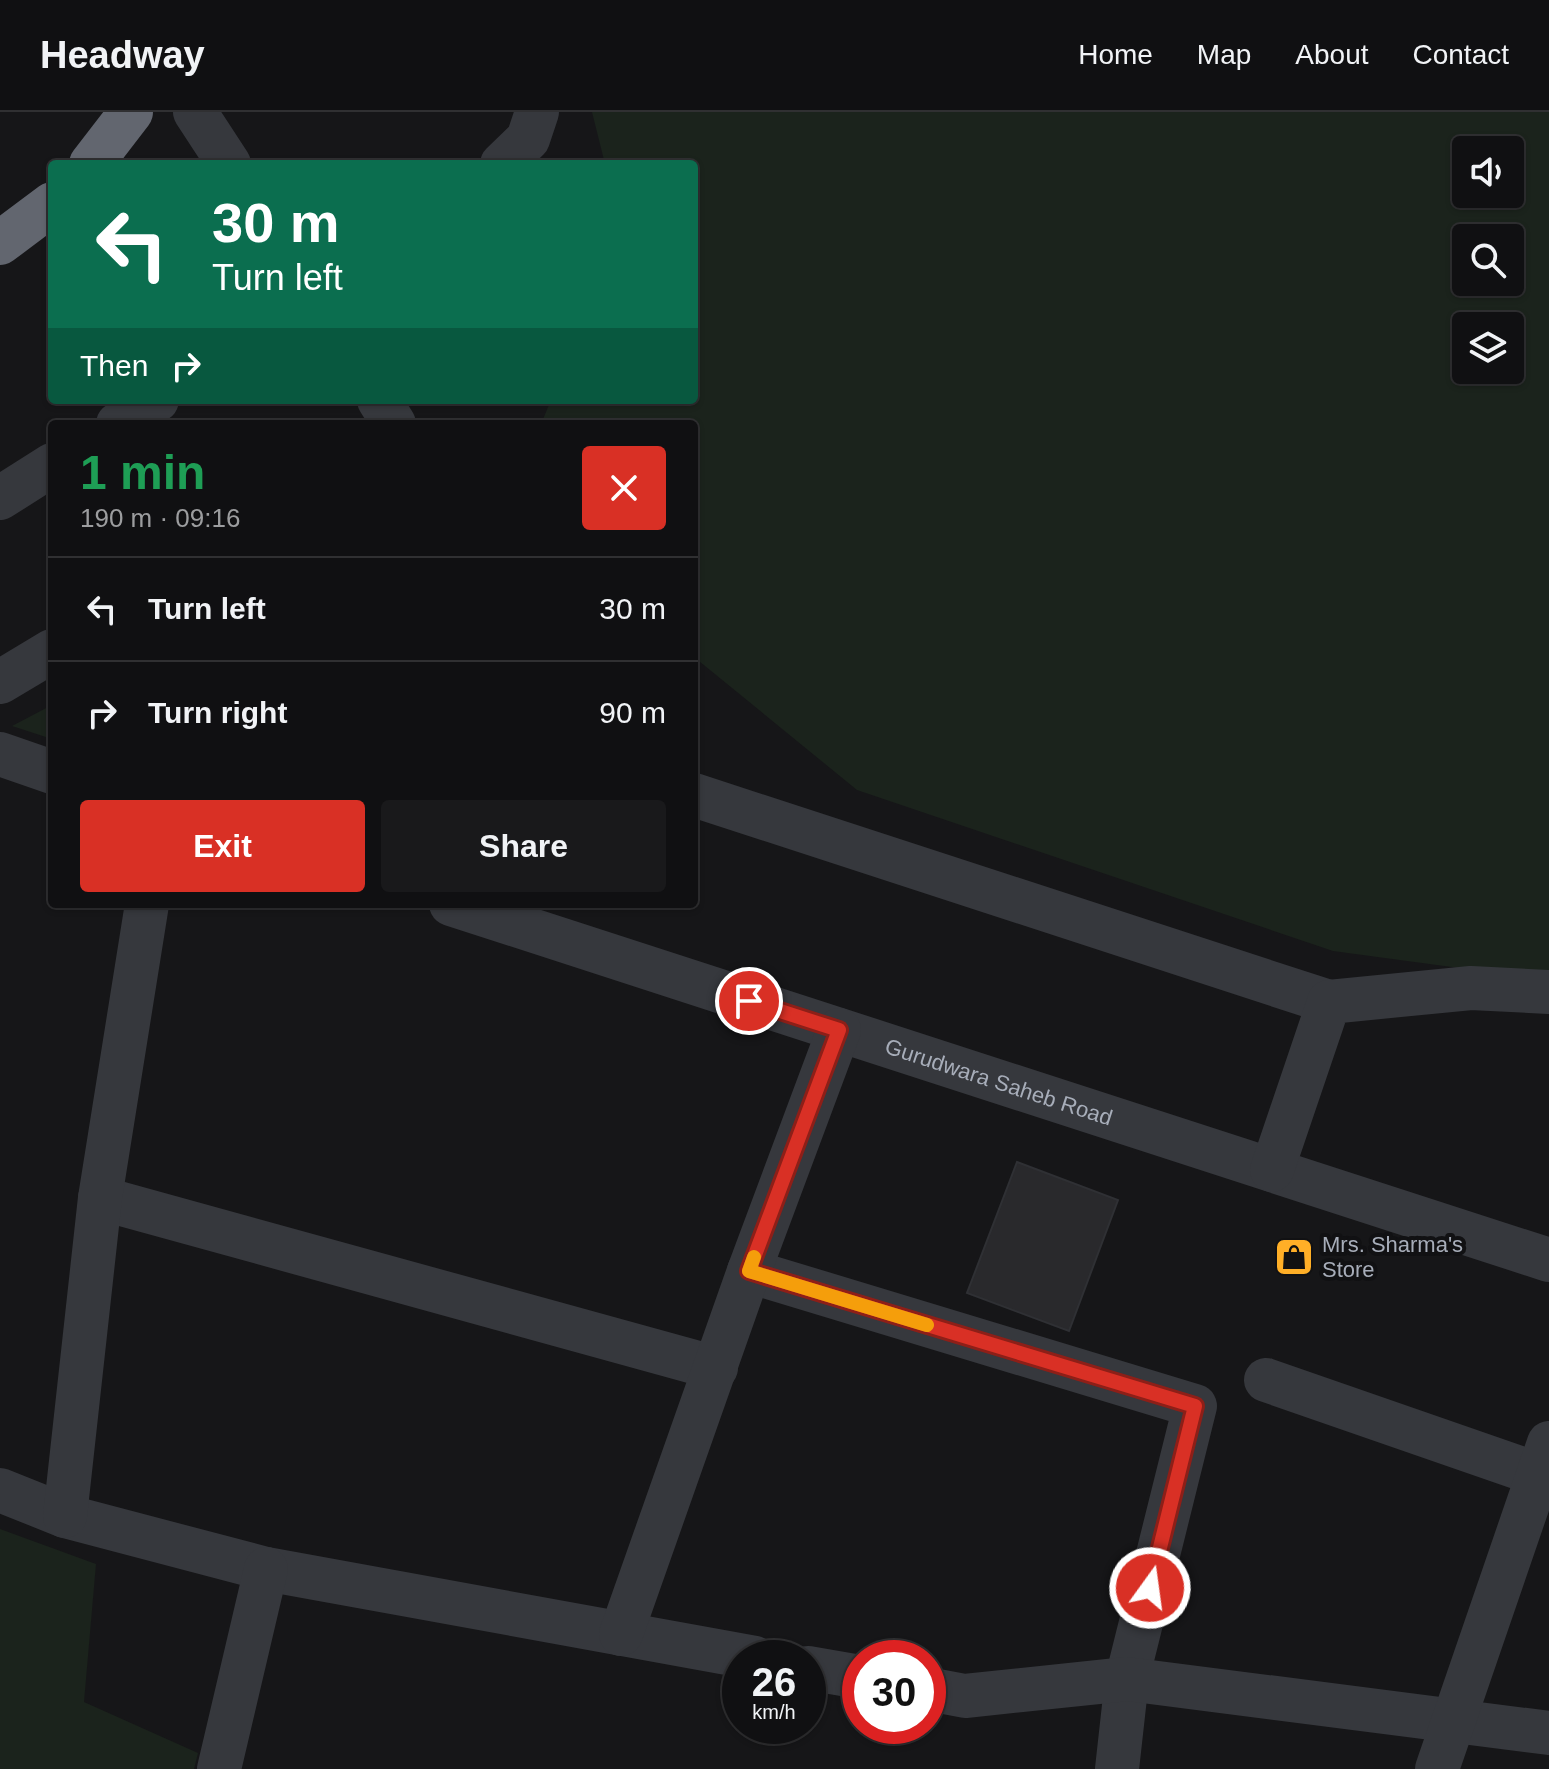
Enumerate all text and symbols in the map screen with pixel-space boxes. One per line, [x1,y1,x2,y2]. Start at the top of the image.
text: Headway [40,34,205,76]
text: Home [1078,39,1153,70]
text: Map [1197,39,1251,70]
text: About [1295,39,1369,70]
text: Contact [1413,39,1509,70]
map controls [1452,136,1524,384]
button: sound [1452,136,1524,208]
text: 30 m [212,191,340,254]
icon: left [80,192,184,296]
button: search [1452,224,1524,296]
text: Turn left [212,257,343,298]
button: layers [1452,312,1524,384]
icon: right [164,344,208,388]
text: Then [80,349,148,382]
text: 1 min [80,446,205,499]
button: close [582,446,666,530]
text: 190 m · 09:16 [80,503,240,533]
icon: left [80,587,124,631]
text: Turn left [148,592,266,625]
text: 30 m [599,592,666,625]
icon: right [80,691,124,735]
text: Turn right [148,696,287,729]
text: 90 m [599,696,666,729]
button: Exit [80,800,365,892]
button: Share [381,800,666,892]
pin [715,967,783,1035]
icon: arrive [727,979,771,1023]
street label: Gurudwara Saheb Road [882,1033,1116,1130]
place label: Mrs. Sharma's Store [1322,1232,1463,1282]
shop icon: Mrs. Sharma's Store [1273,1236,1315,1278]
position arrow [1108,1546,1192,1630]
speed limit sign: 30 [842,1640,946,1744]
text: 26 [752,1660,796,1704]
text: km/h [752,1701,796,1723]

